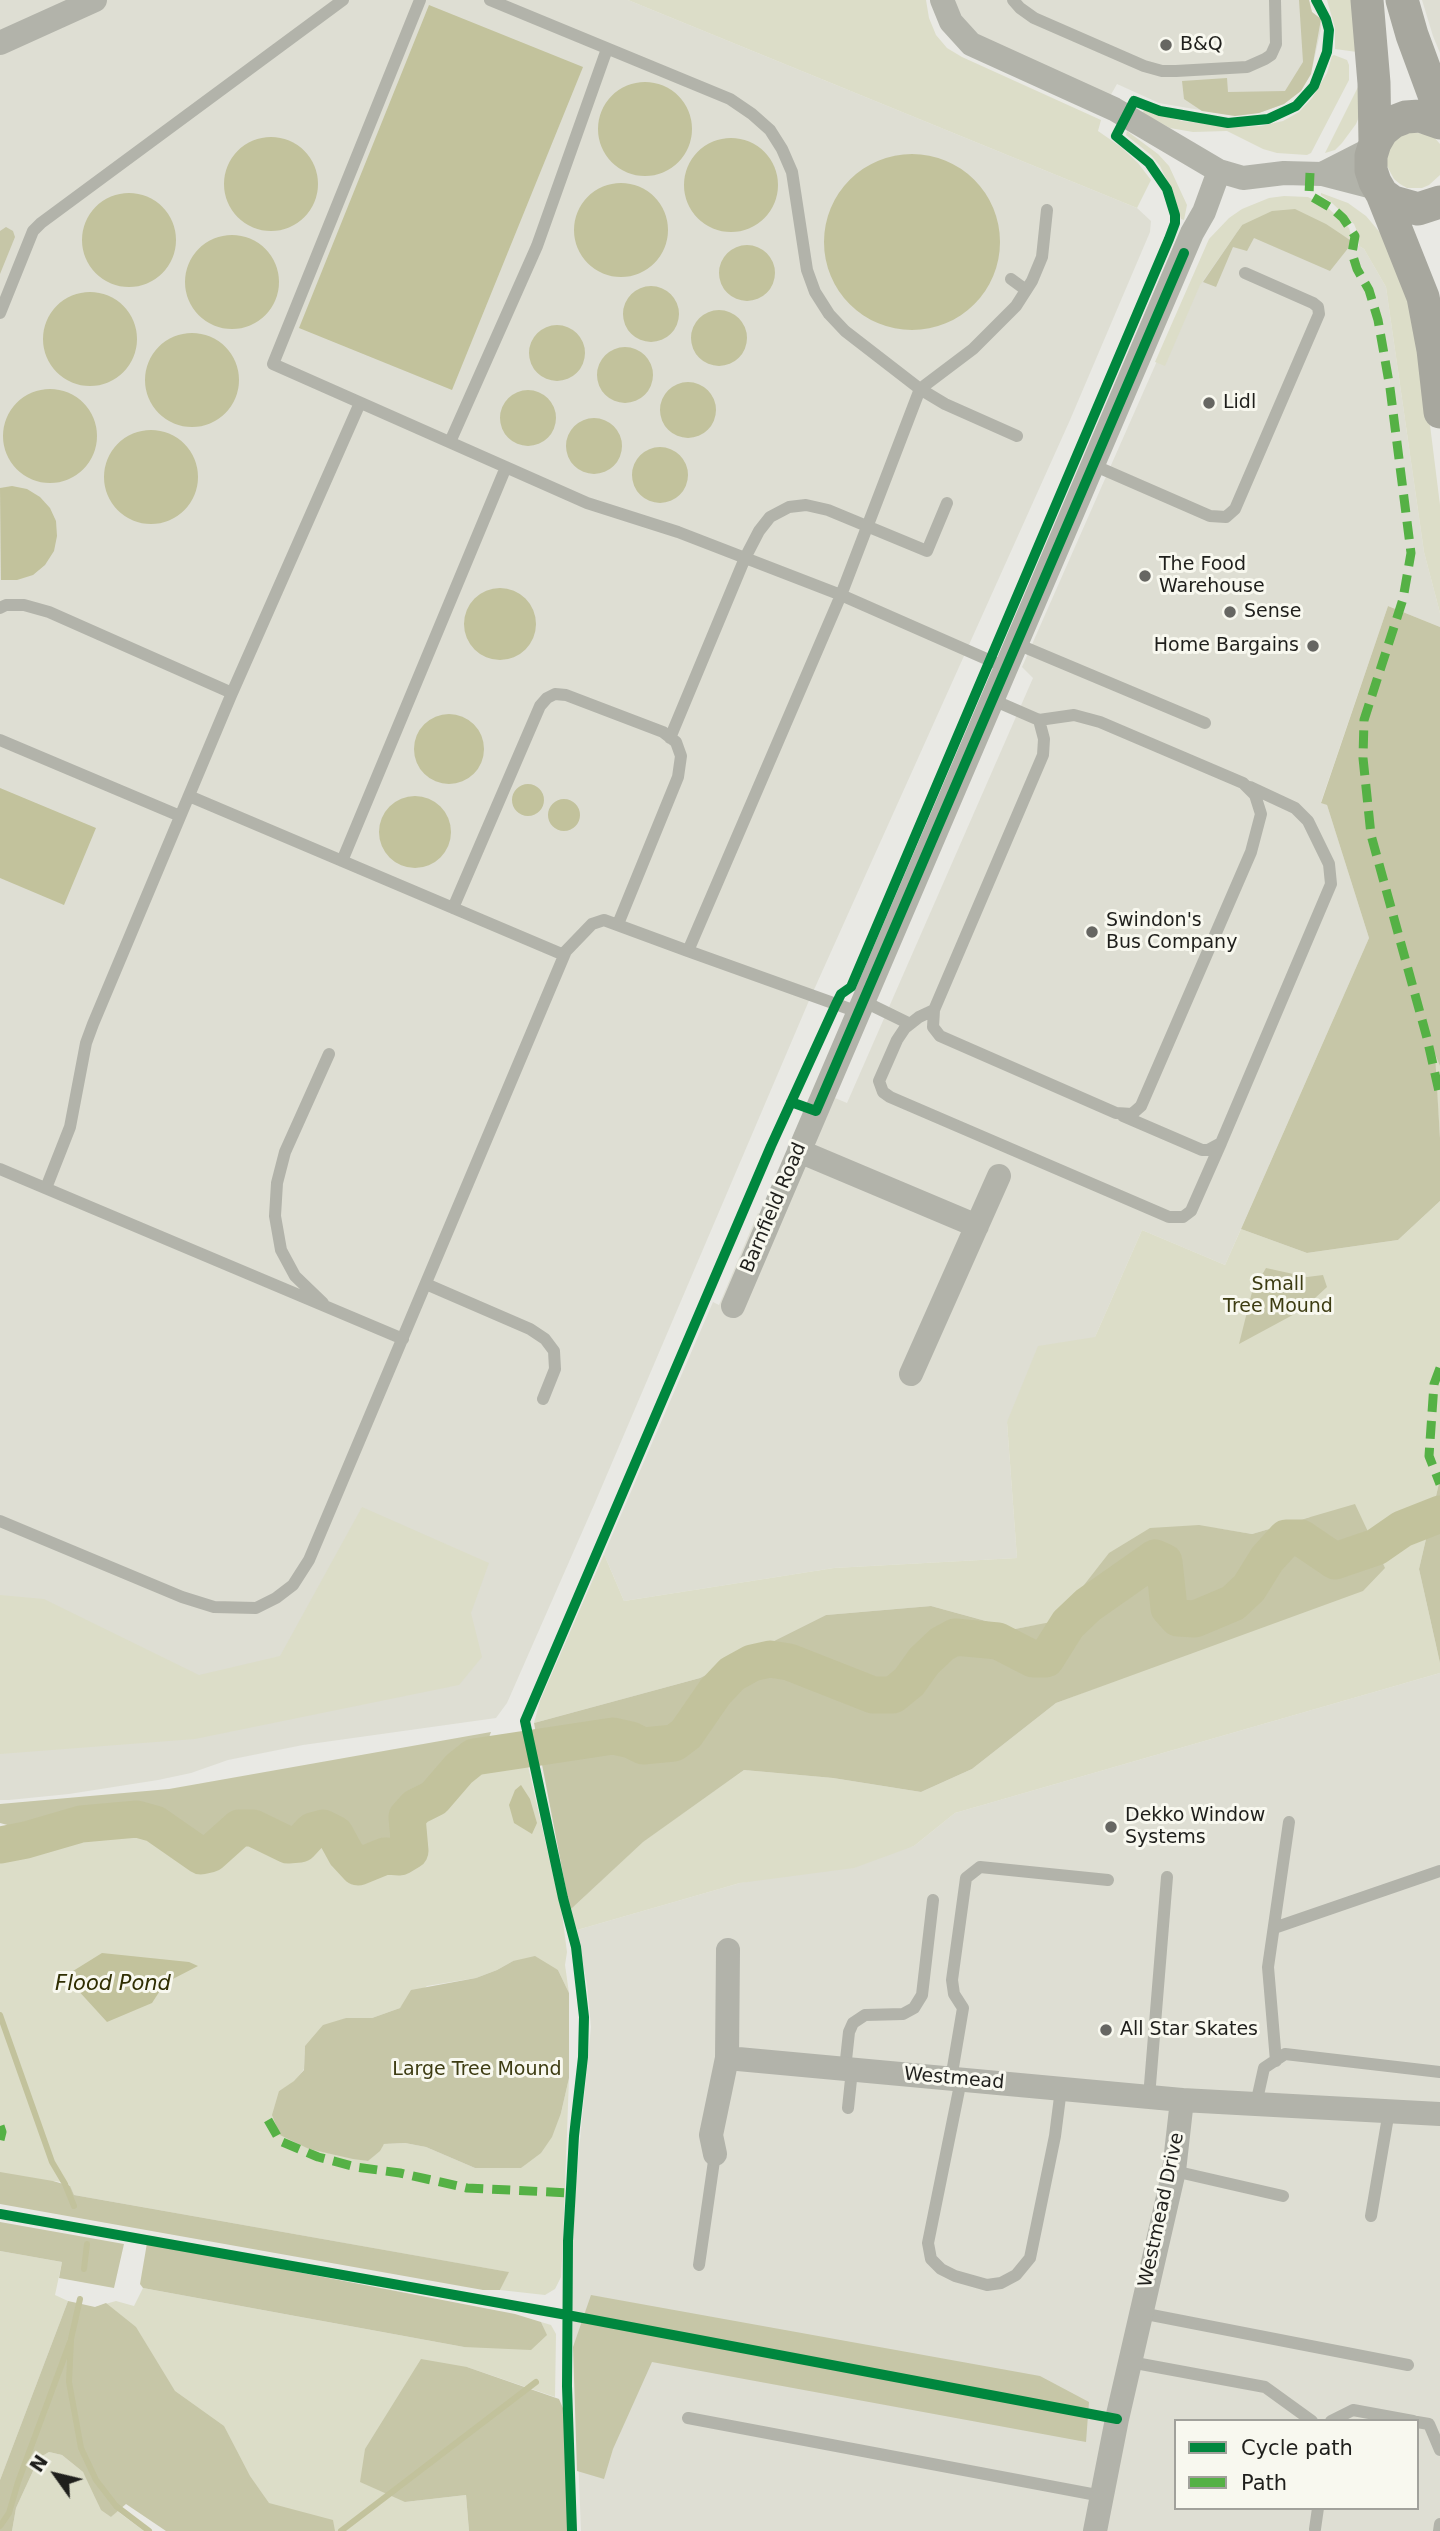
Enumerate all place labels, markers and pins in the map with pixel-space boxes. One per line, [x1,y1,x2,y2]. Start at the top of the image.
place label: B&Q [1180,34,1223,56]
marker: B&Q [1158,37,1174,53]
place label: Lidl [1223,392,1256,414]
marker: Lidl [1201,395,1217,411]
place label: The Food Warehouse [1159,554,1265,598]
marker: The Food Warehouse [1137,568,1153,584]
place label: Sense [1244,601,1301,623]
marker: Sense [1222,604,1238,620]
place label: Home Bargains [1154,635,1299,657]
marker: Home Bargains [1305,638,1321,654]
place label: Swindon's Bus Company [1106,910,1237,954]
marker: Swindon's Bus Company [1084,924,1100,940]
place label: Dekko Window Systems [1125,1805,1265,1849]
marker: Dekko Window Systems [1103,1819,1119,1835]
place label: All Star Skates [1120,2019,1258,2041]
marker: All Star Skates [1098,2022,1114,2038]

